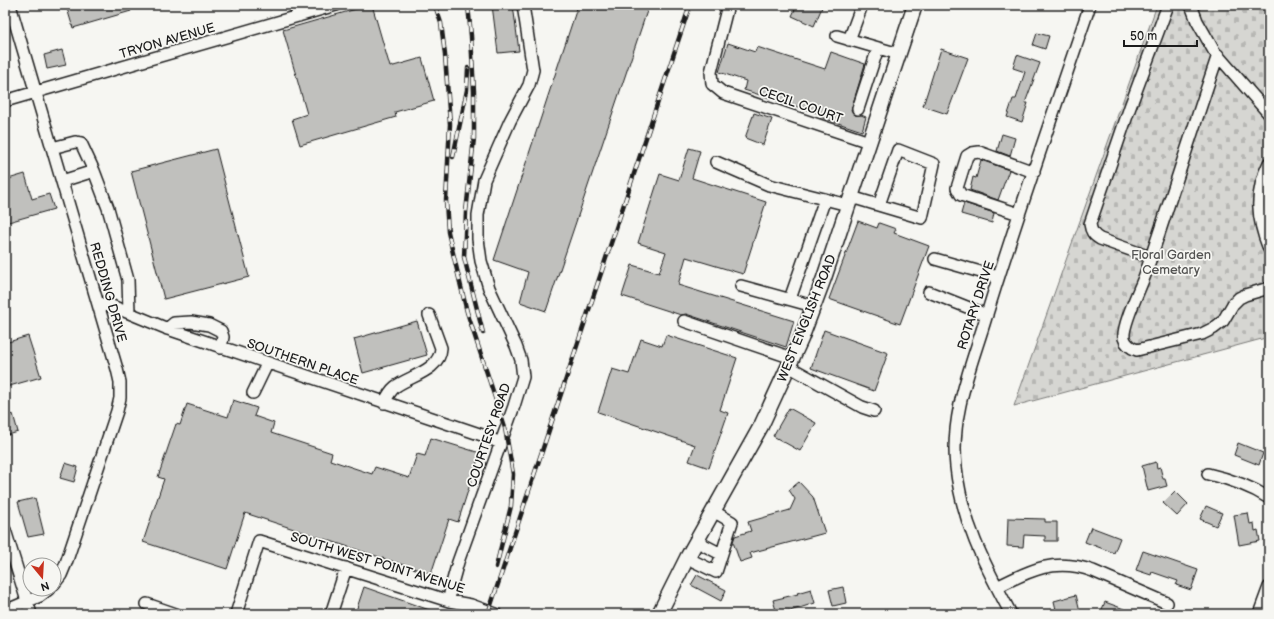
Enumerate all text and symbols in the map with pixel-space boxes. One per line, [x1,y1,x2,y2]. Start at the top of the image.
street label: TRYON AVENUE [118,20,217,62]
scale bar [1124,22,1197,48]
text: 50 m [1130,29,1157,44]
street label: CECIL COURT [757,83,845,127]
street label: REDDING DRIVE [86,240,130,344]
park label: Floral Garden Cemetary [1131,247,1211,278]
street label: WEST ENGLISH ROAD [774,252,840,384]
street label: ROTARY DRIVE [954,258,998,352]
street label: SOUTHERN PLACE [245,335,361,389]
street label: COURTESY ROAD [464,381,514,490]
street label: SOUTH WEST POINT AVENUE [289,529,467,597]
north arrow [22,557,62,597]
text: N [39,579,51,593]

